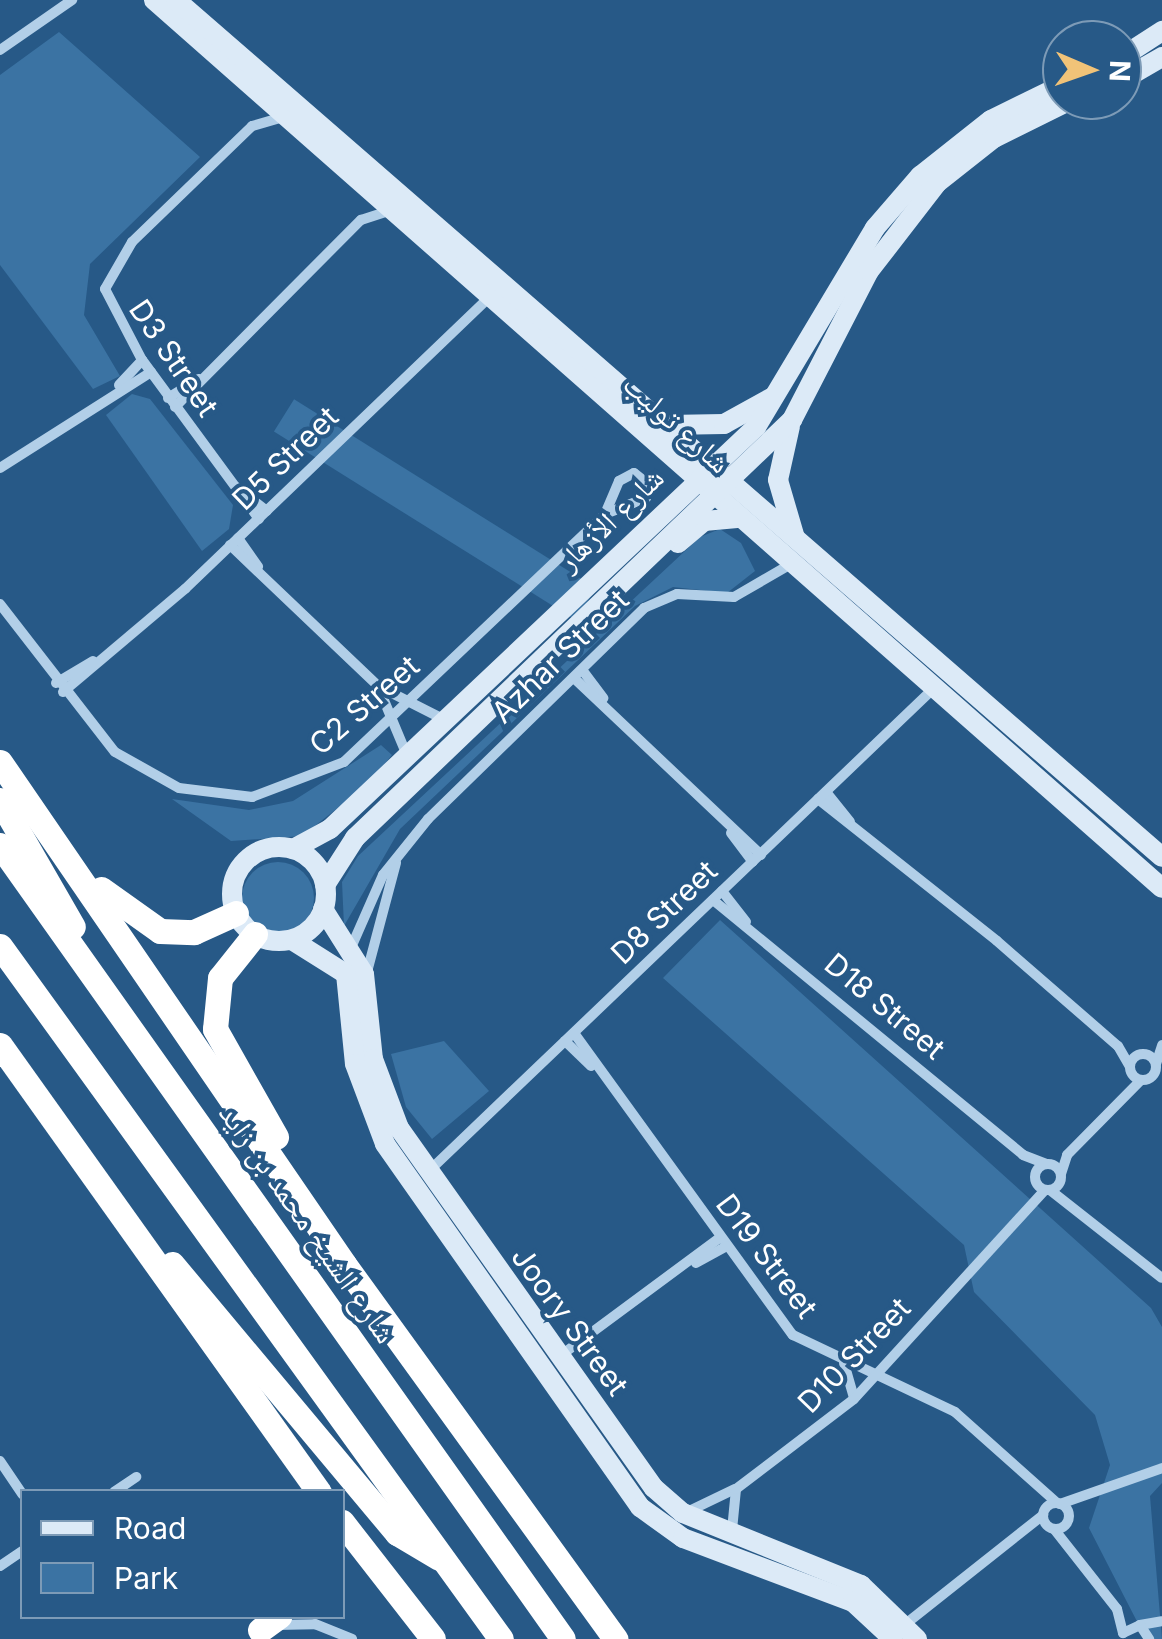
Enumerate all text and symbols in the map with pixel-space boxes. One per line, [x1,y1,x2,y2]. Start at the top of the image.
north arrow [1042,20,1142,120]
text: N [1103,60,1137,82]
street label: D3 Street [122,293,226,423]
street label: شارع توليب [616,366,738,480]
street label: D5 Street [225,399,345,517]
street label: شارع الأزهار [549,459,671,579]
street label: Azhar Street [484,582,636,730]
street label: C2 Street [302,648,426,762]
street label: D8 Street [604,853,724,971]
street label: D18 Street [818,945,952,1067]
street label: شارع الشيخ محمد بن زايد [212,1096,404,1350]
street label: D19 Street [709,1187,825,1325]
street label: Joory Street [504,1240,636,1402]
street label: D10 Street [790,1290,918,1420]
legend [20,1489,345,1619]
text: Road [114,1510,186,1546]
text: Park [114,1560,178,1596]

